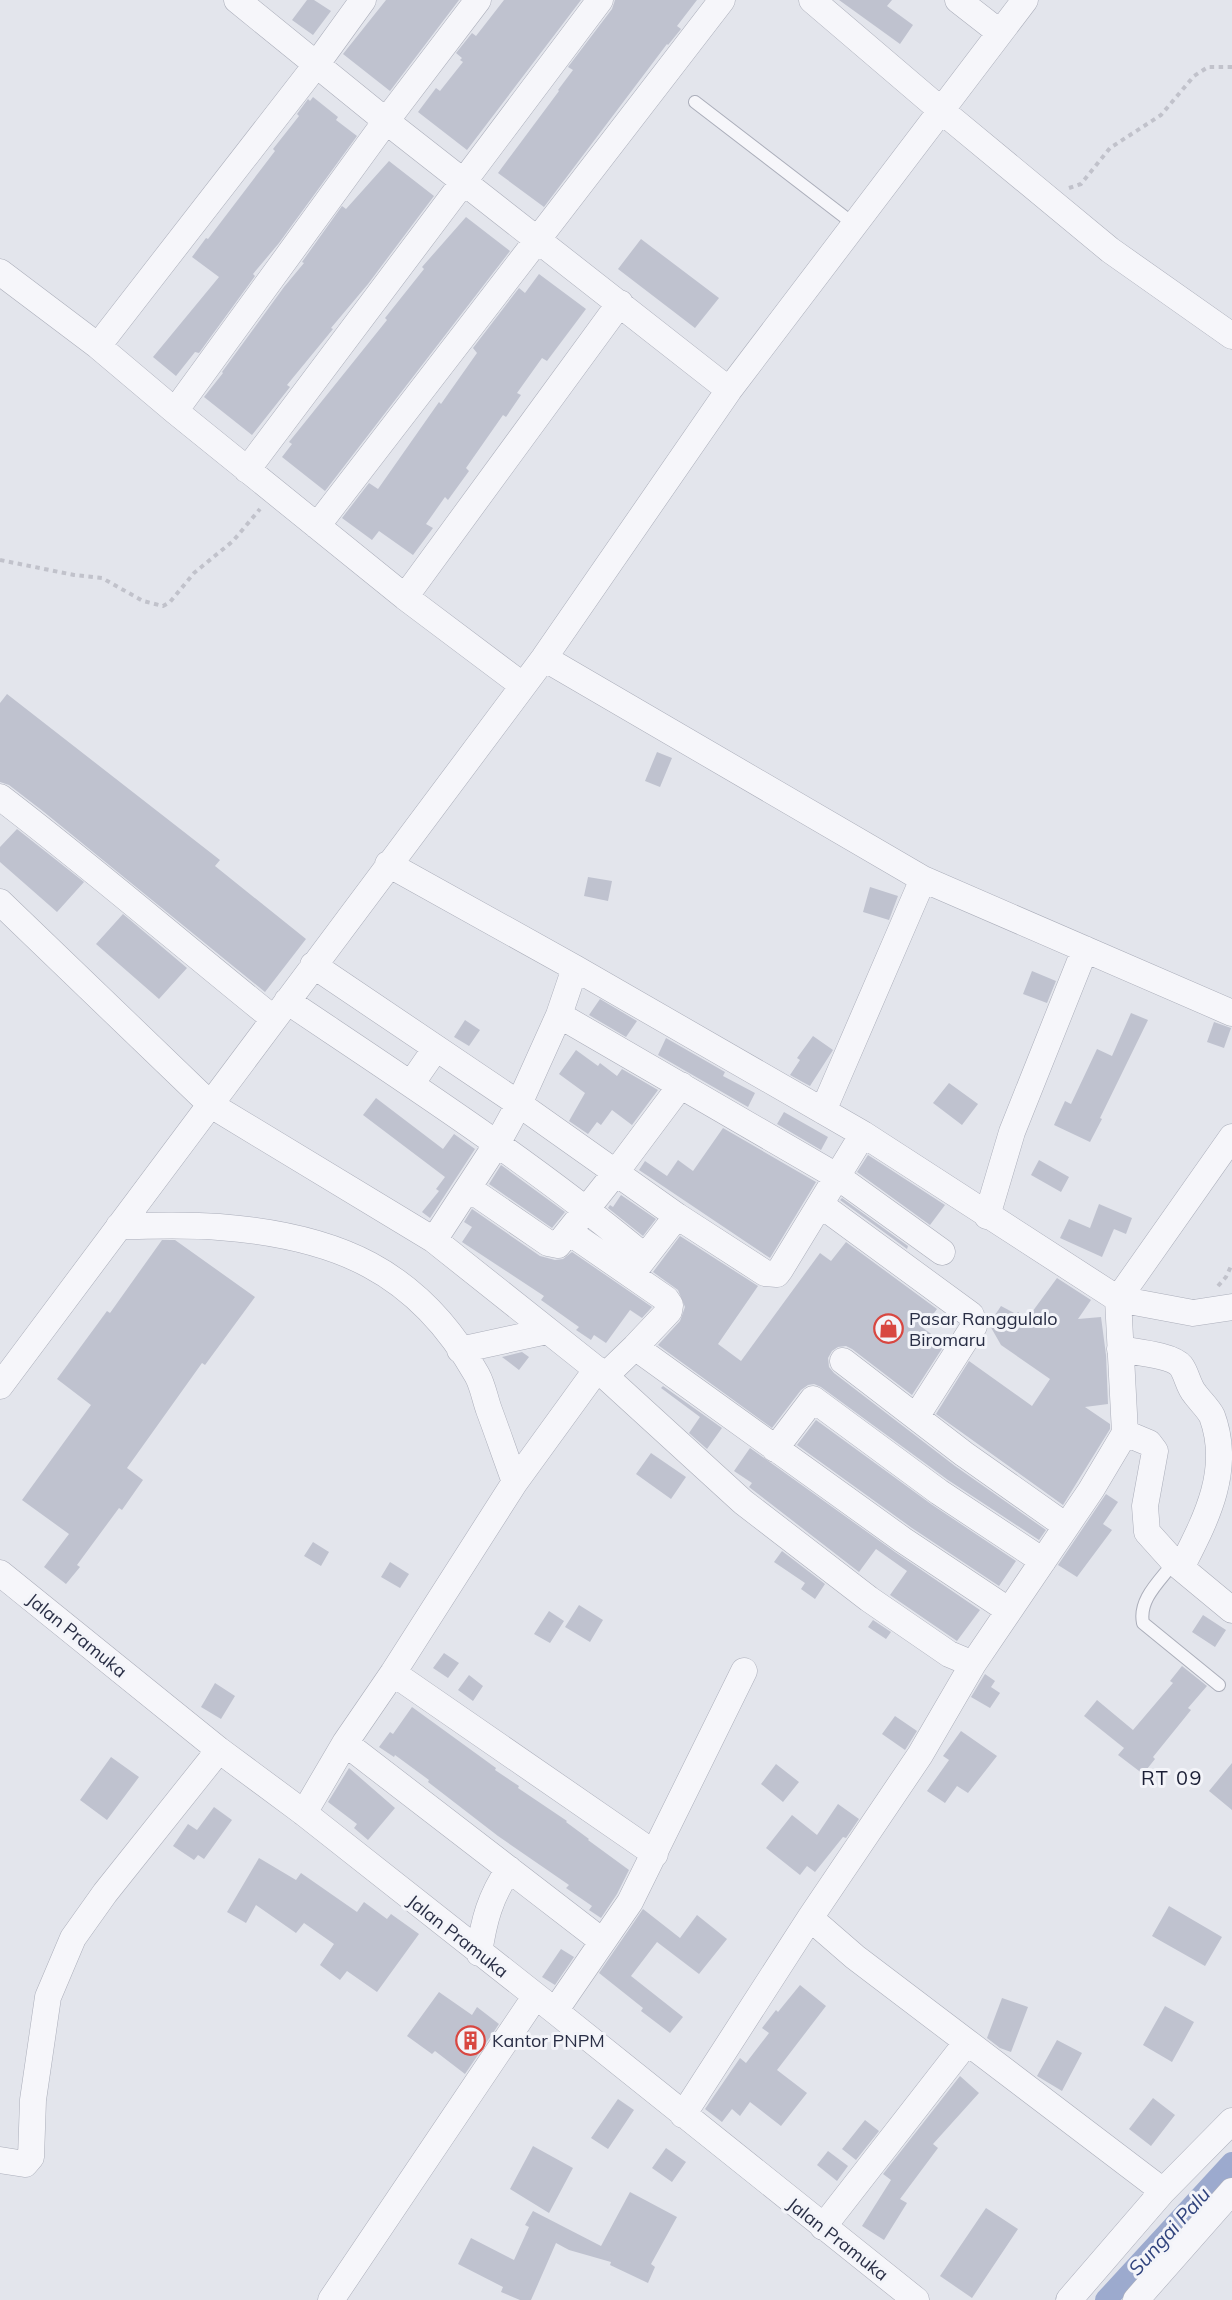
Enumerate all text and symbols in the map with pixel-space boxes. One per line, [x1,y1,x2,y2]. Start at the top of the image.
place label: Pasar Ranggulalo Biromaru [909,1307,1058,1351]
shop icon: Pasar Ranggulalo Biromaru [872,1312,904,1344]
street label: Jalan Pramuka [22,1588,132,1682]
district label: RT 09 [1141,1765,1203,1790]
street label: Jalan Pramuka [403,1889,513,1983]
building icon: Kantor PNPM [455,2024,487,2056]
place label: Kantor PNPM [492,2029,605,2052]
water label: Sungai Palu [1123,2182,1215,2280]
street label: Jalan Pramuka [783,2192,893,2286]

